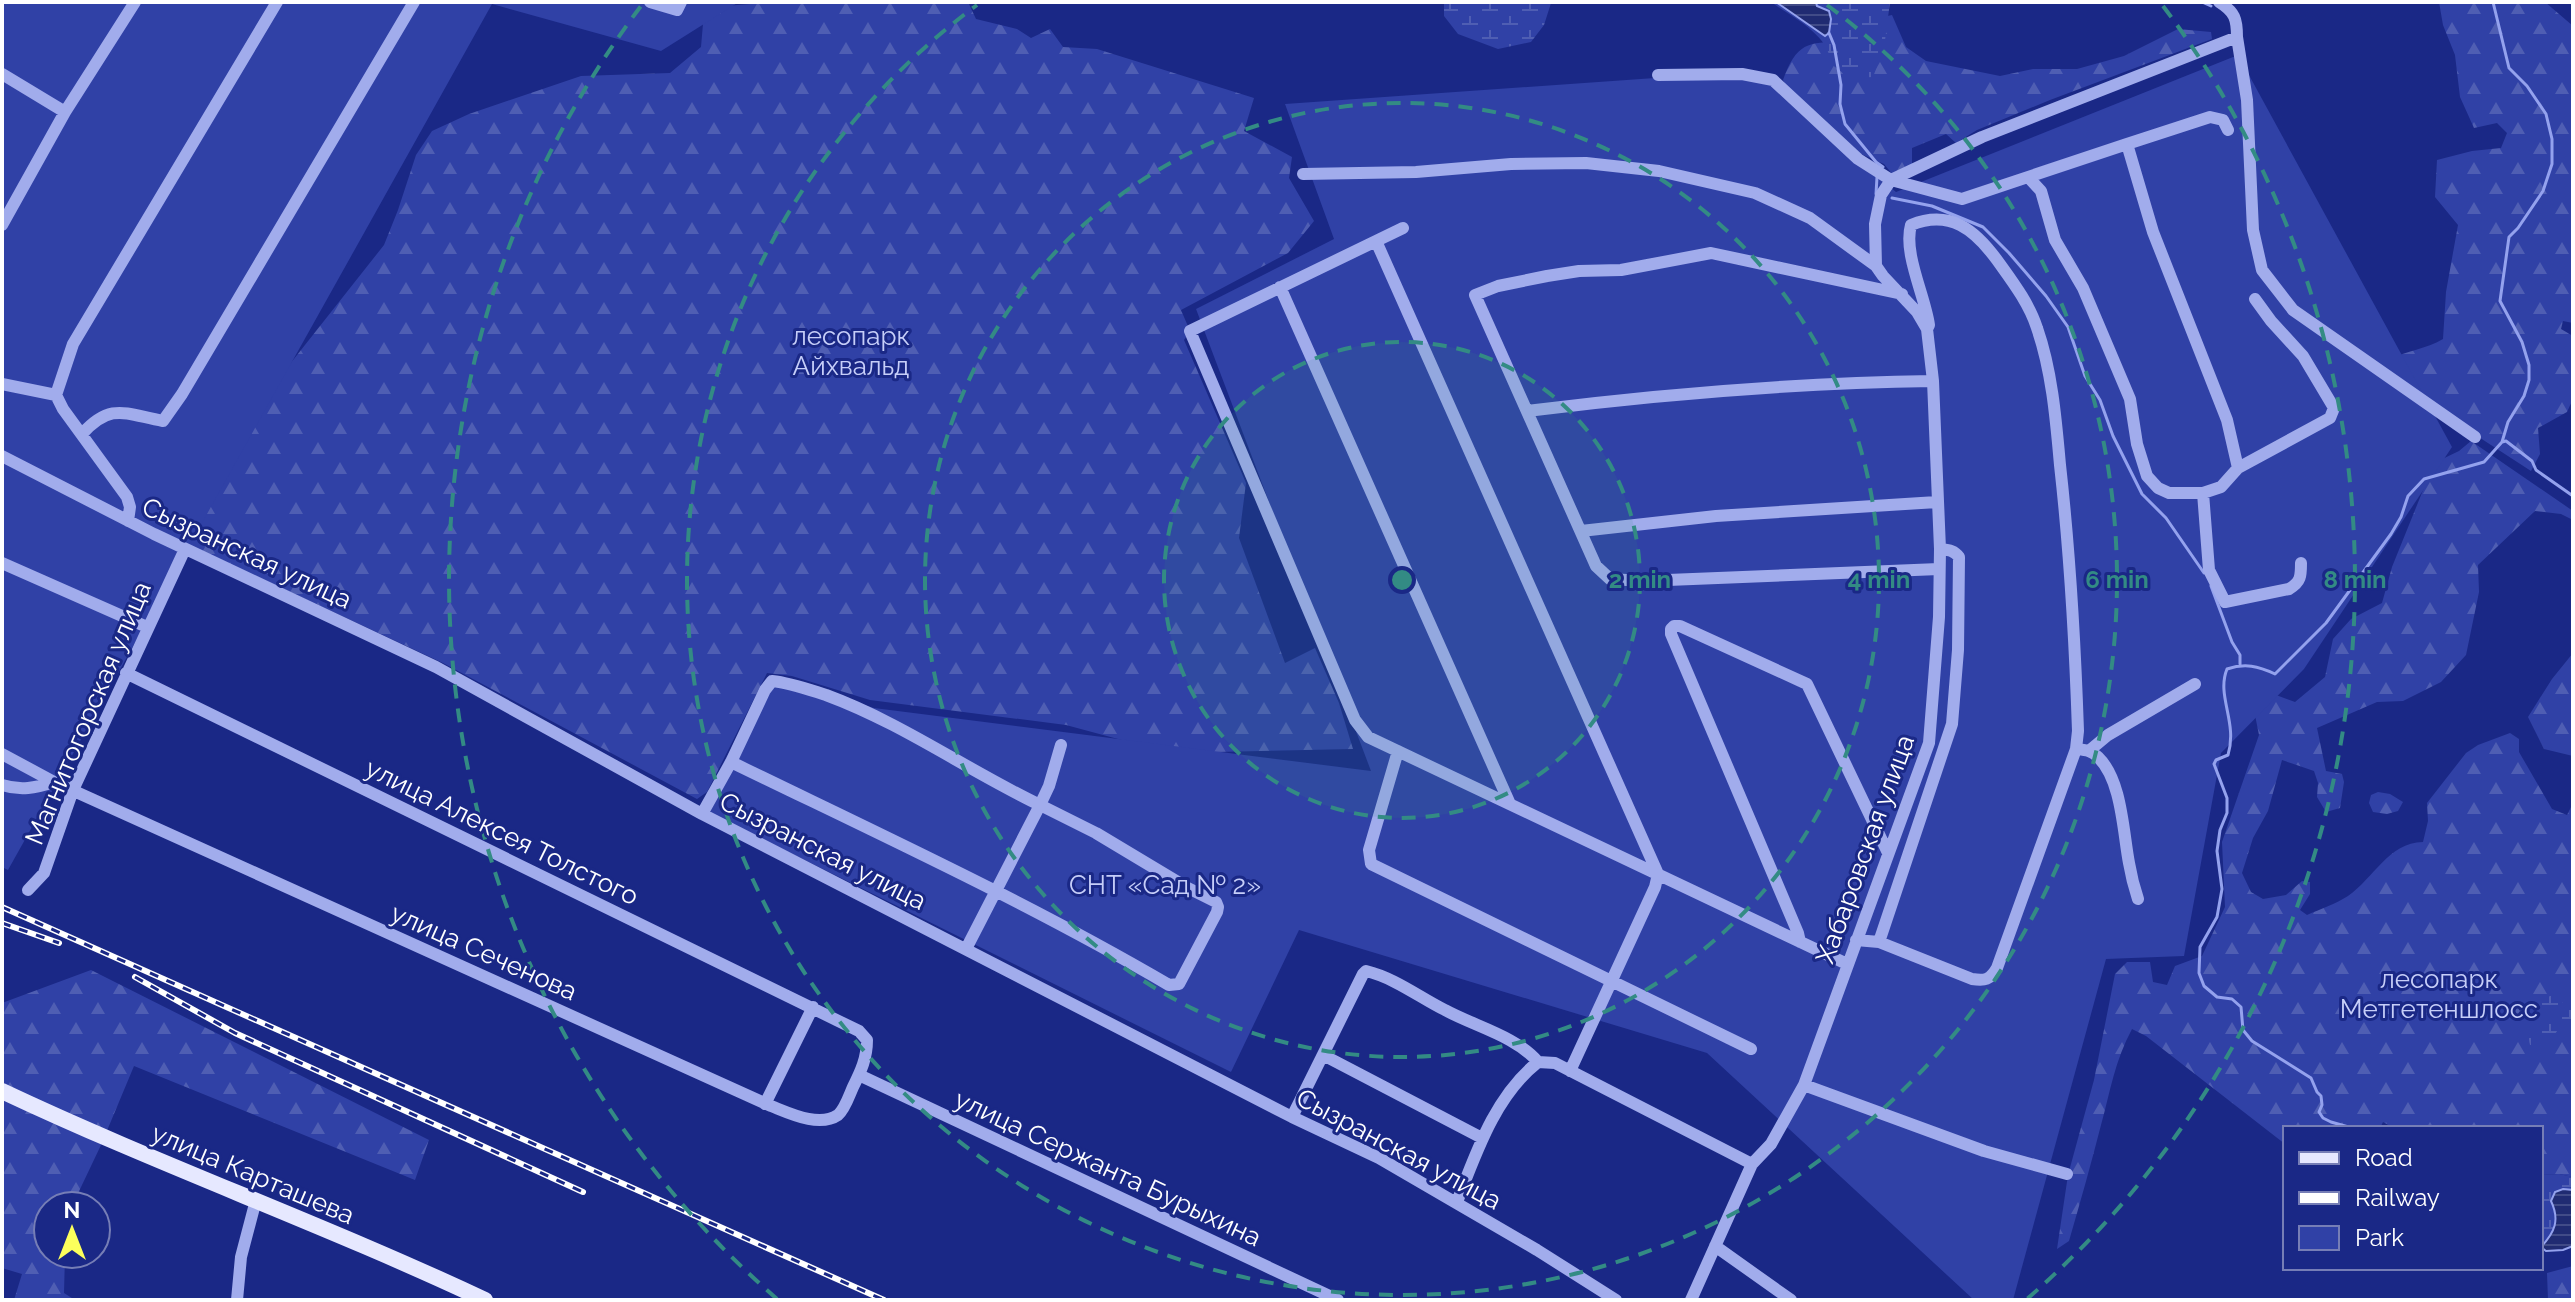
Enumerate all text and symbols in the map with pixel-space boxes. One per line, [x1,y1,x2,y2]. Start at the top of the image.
park label: лесопарк Айхвальд [792,321,910,381]
street label: Сызранская улица [137,491,357,615]
text: 2 min [1609,565,1671,594]
text: 4 min [1848,565,1910,594]
text: 6 min [2085,565,2149,594]
text: 8 min [2323,565,2387,594]
centre of rings [1388,566,1416,594]
street label: Магнитогорская улица [19,577,157,849]
street label: Хабаровская улица [1810,731,1920,967]
street label: улица Алексея Толстого [361,753,643,911]
street label: Сызранская улица [715,786,931,916]
park label: СНТ «Сад № 2» [1069,870,1261,900]
street label: улица Сеченова [386,897,582,1007]
park label: лесопарк Метгетеншлосс [2340,964,2538,1024]
street label: Сызранская улица [1291,1082,1507,1216]
street label: улица Сержанта Бурыхина [950,1084,1266,1252]
street label: улица Карташева [147,1118,359,1230]
legend [2283,1126,2543,1270]
text: Road [2355,1143,2413,1172]
text: Railway [2355,1183,2440,1212]
north arrow [32,1190,112,1270]
text: N [64,1197,80,1223]
text: Park [2355,1223,2404,1252]

